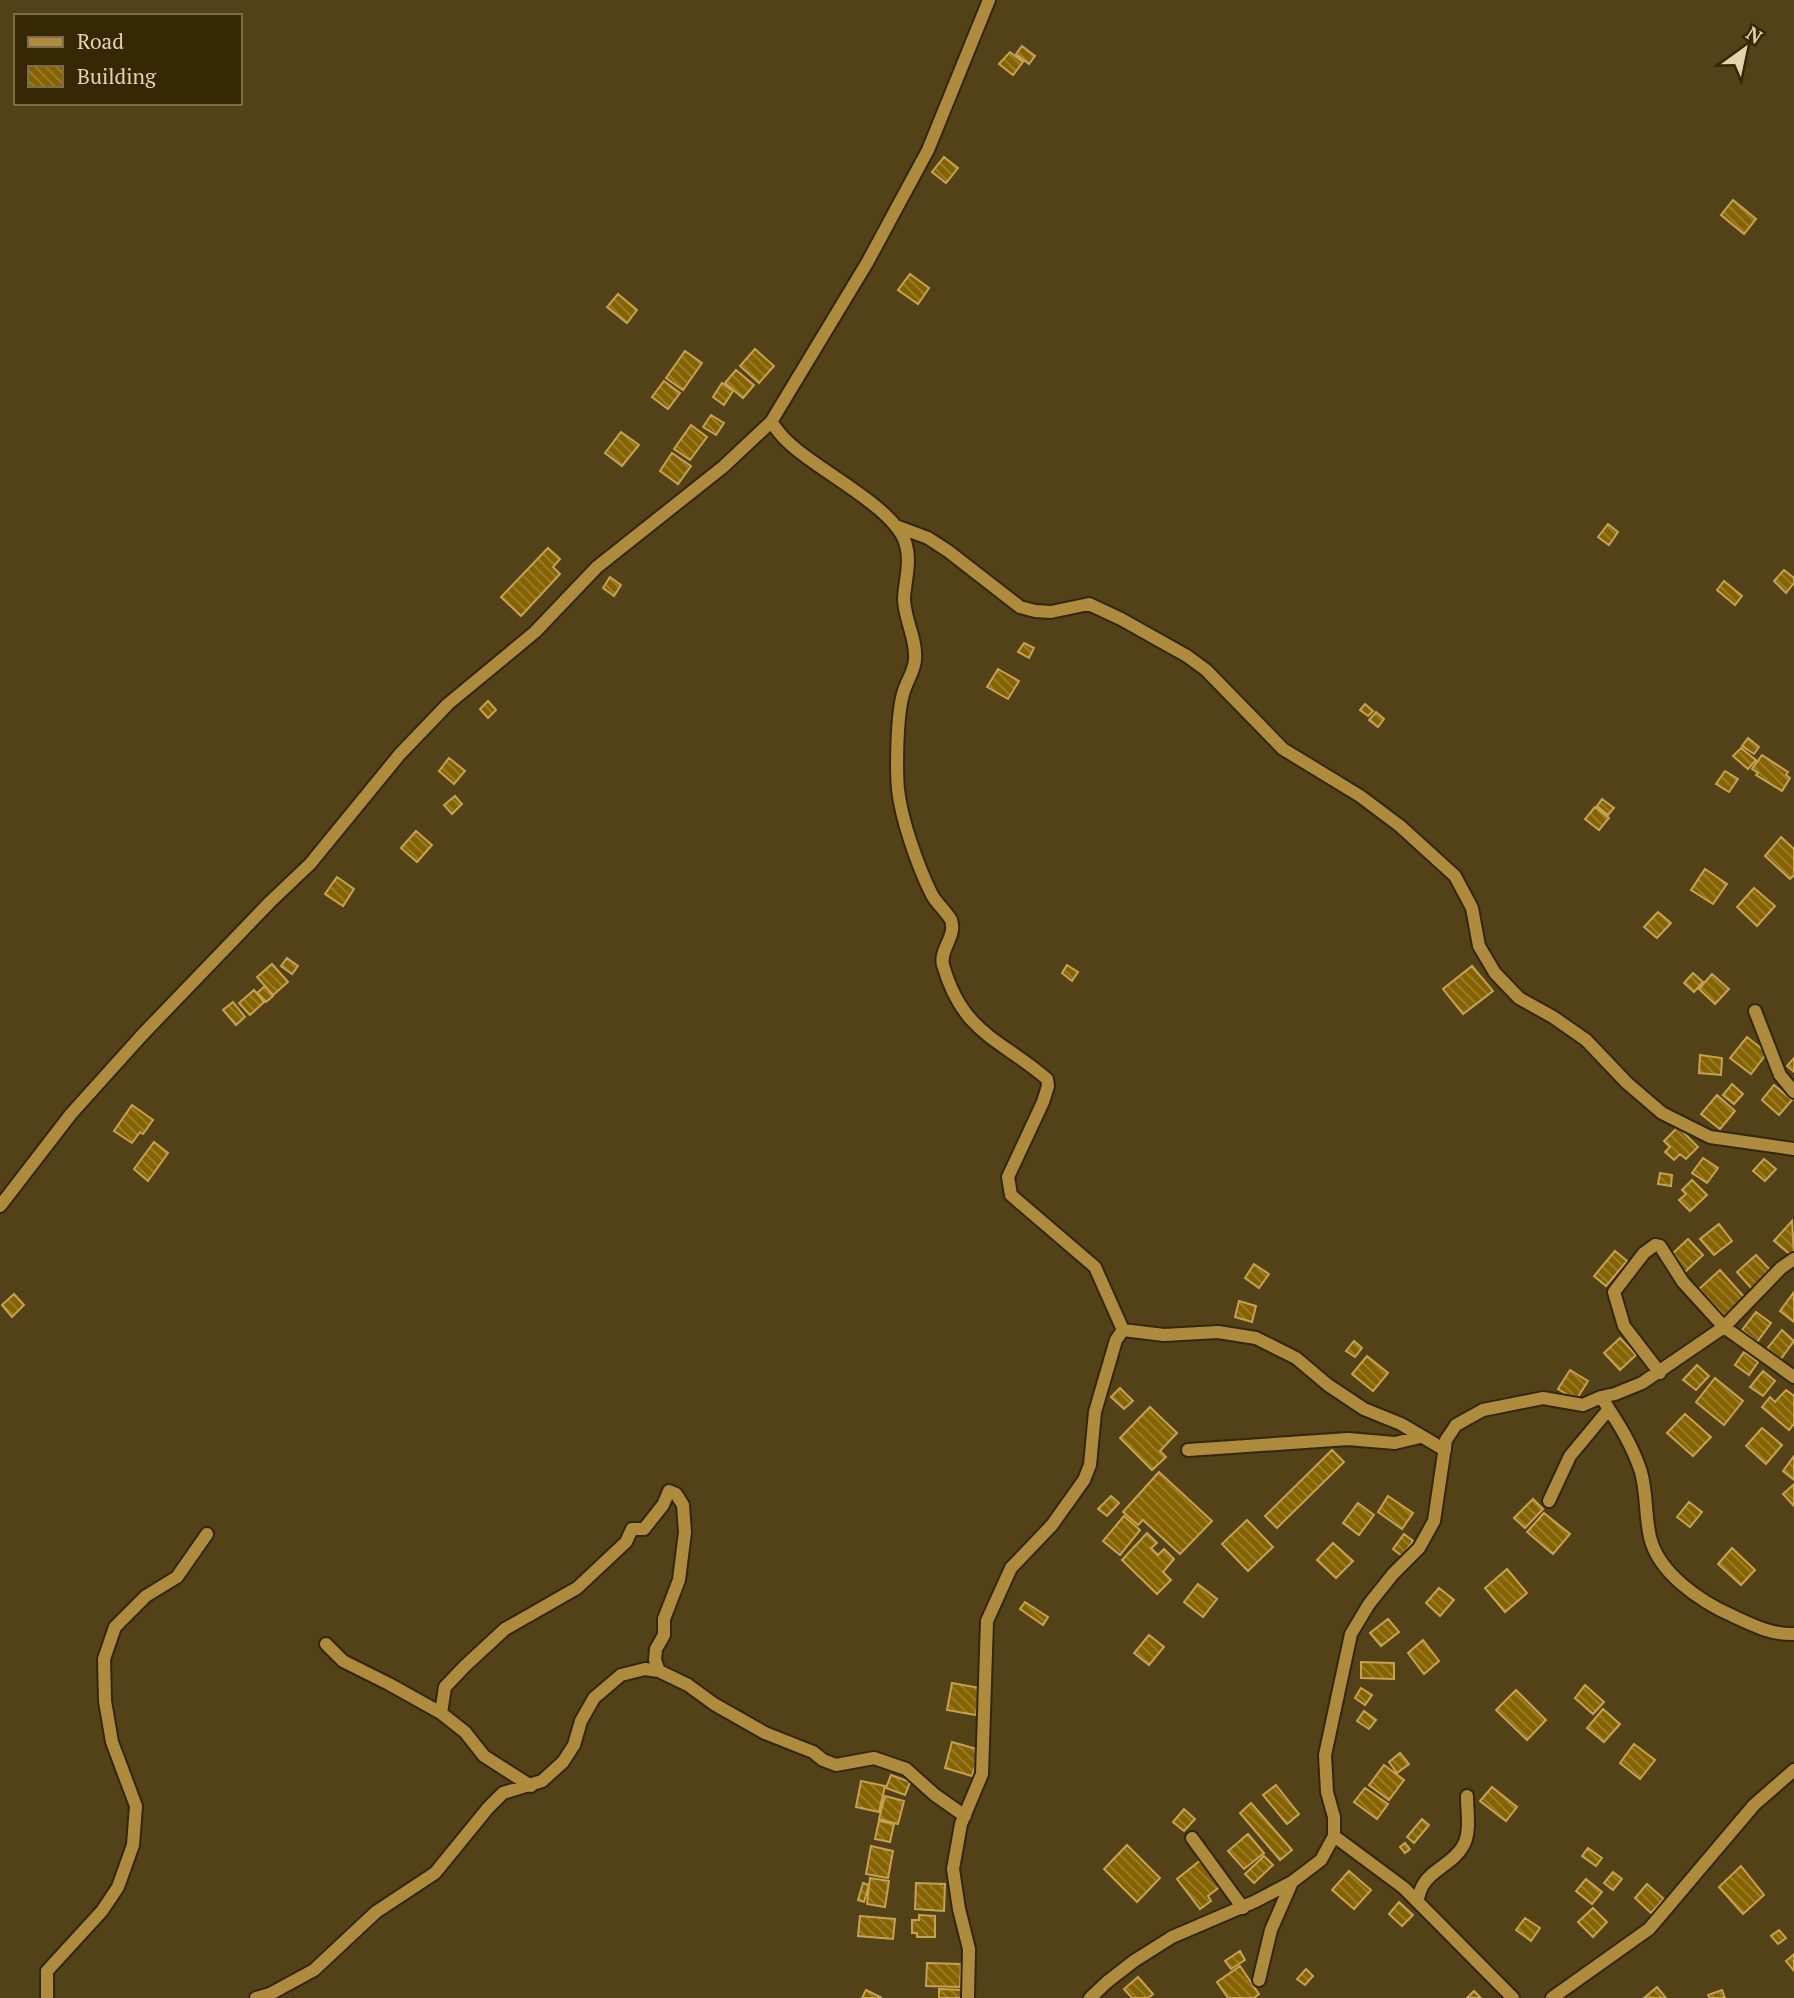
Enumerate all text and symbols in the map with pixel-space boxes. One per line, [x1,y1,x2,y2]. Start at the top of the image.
legend [14,14,242,105]
north arrow [1710,14,1780,84]
text: N [1742,20,1768,49]
text: Road [77,27,124,55]
text: Building [77,62,157,90]

